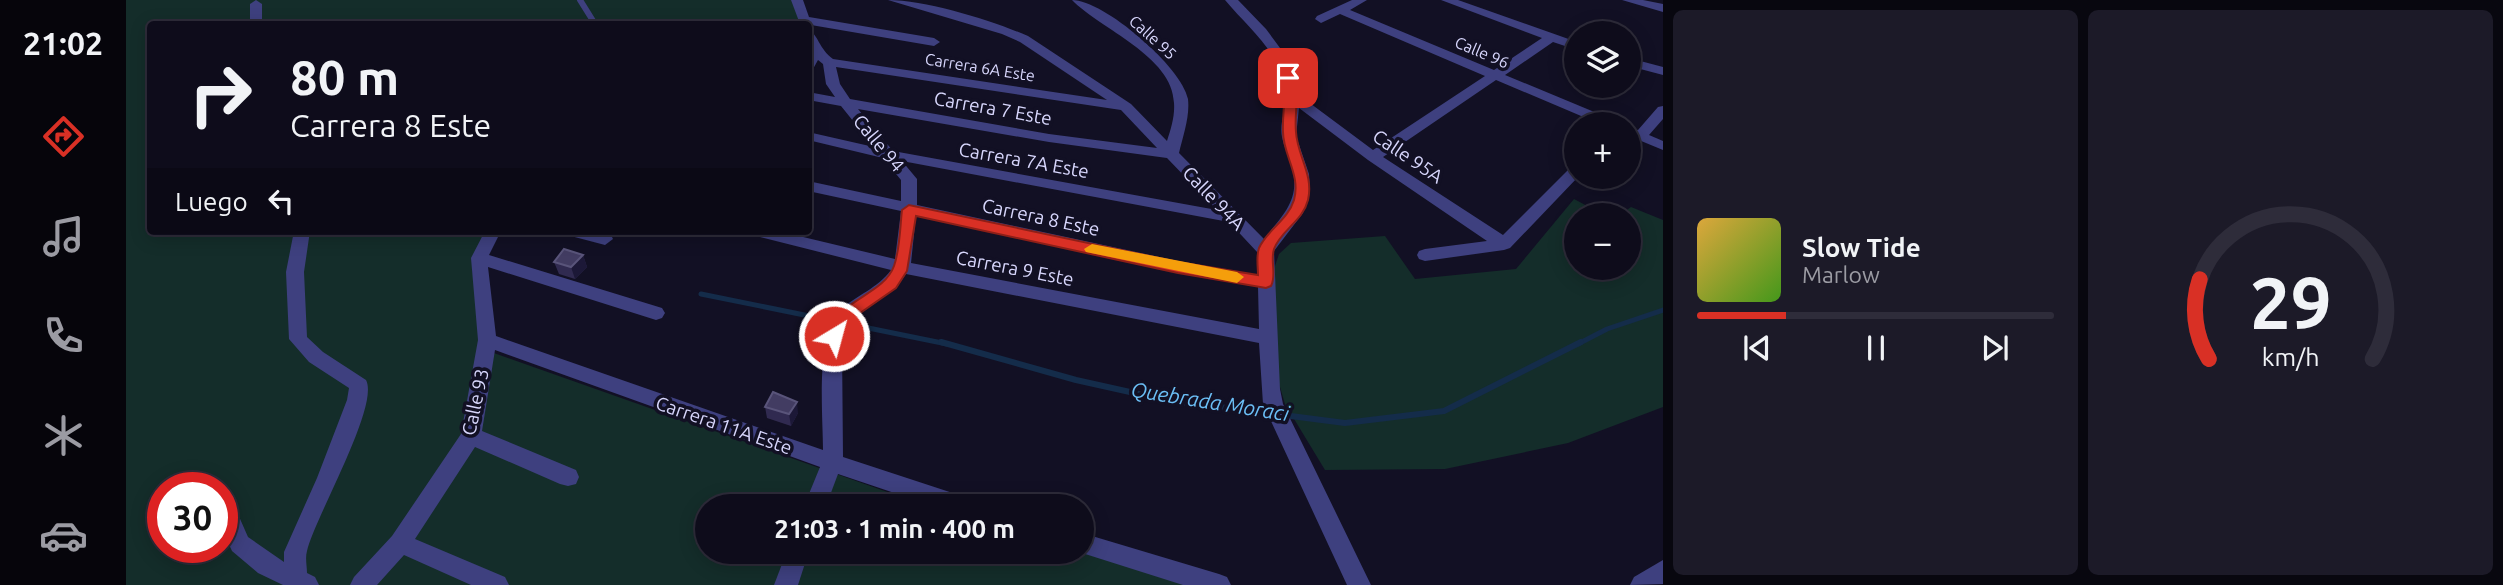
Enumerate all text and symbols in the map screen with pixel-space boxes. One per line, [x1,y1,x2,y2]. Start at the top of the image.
street label: Calle 95 [1126,11,1180,63]
map controls [1564,21,1641,280]
button: layers [1564,21,1641,98]
text: 21:02 [23,25,103,61]
street label: Calle 96 [1452,33,1512,71]
pin [1258,48,1318,108]
icon: right [175,49,266,140]
text: 80 m [290,49,399,104]
street label: Carrera 6A Este [924,49,1036,85]
icon: arrive [1269,59,1307,97]
street label: Carrera 7 Este [932,87,1054,129]
text: Carrera 8 Este [290,107,491,143]
street label: Calle 94 [849,110,909,176]
icon: directions [39,112,88,161]
button: + [1564,112,1641,189]
street label: Calle 95A [1369,125,1448,188]
street label: Carrera 7A Este [957,138,1091,182]
street label: Calle 94A [1178,162,1250,235]
icon: left [262,182,300,220]
text: Luego [175,187,248,216]
street label: Carrera 8 Este [980,194,1102,240]
button: − [1564,203,1641,280]
icon: music [39,212,88,261]
text: Slow Tide [1802,233,1921,262]
street label: Carrera 9 Este [954,246,1076,290]
text: 29 [2249,261,2332,343]
text: Marlow [1802,262,1880,287]
position arrow [797,299,871,373]
icon: phone [39,311,88,360]
icon: previous [1738,329,1776,367]
icon: pause [1857,329,1895,367]
icon: next [1976,329,2014,367]
text: km/h [2262,342,2319,370]
street label: Calle 93 [457,367,493,437]
water label: Quebrada Moraci [1129,377,1292,426]
street label: Carrera 11A Este [653,391,795,459]
icon: climate [39,411,88,460]
speed limit sign: 30 [147,472,238,563]
icon: car [39,511,88,560]
text: 21:03 · 1 min · 400 m [774,514,1015,543]

